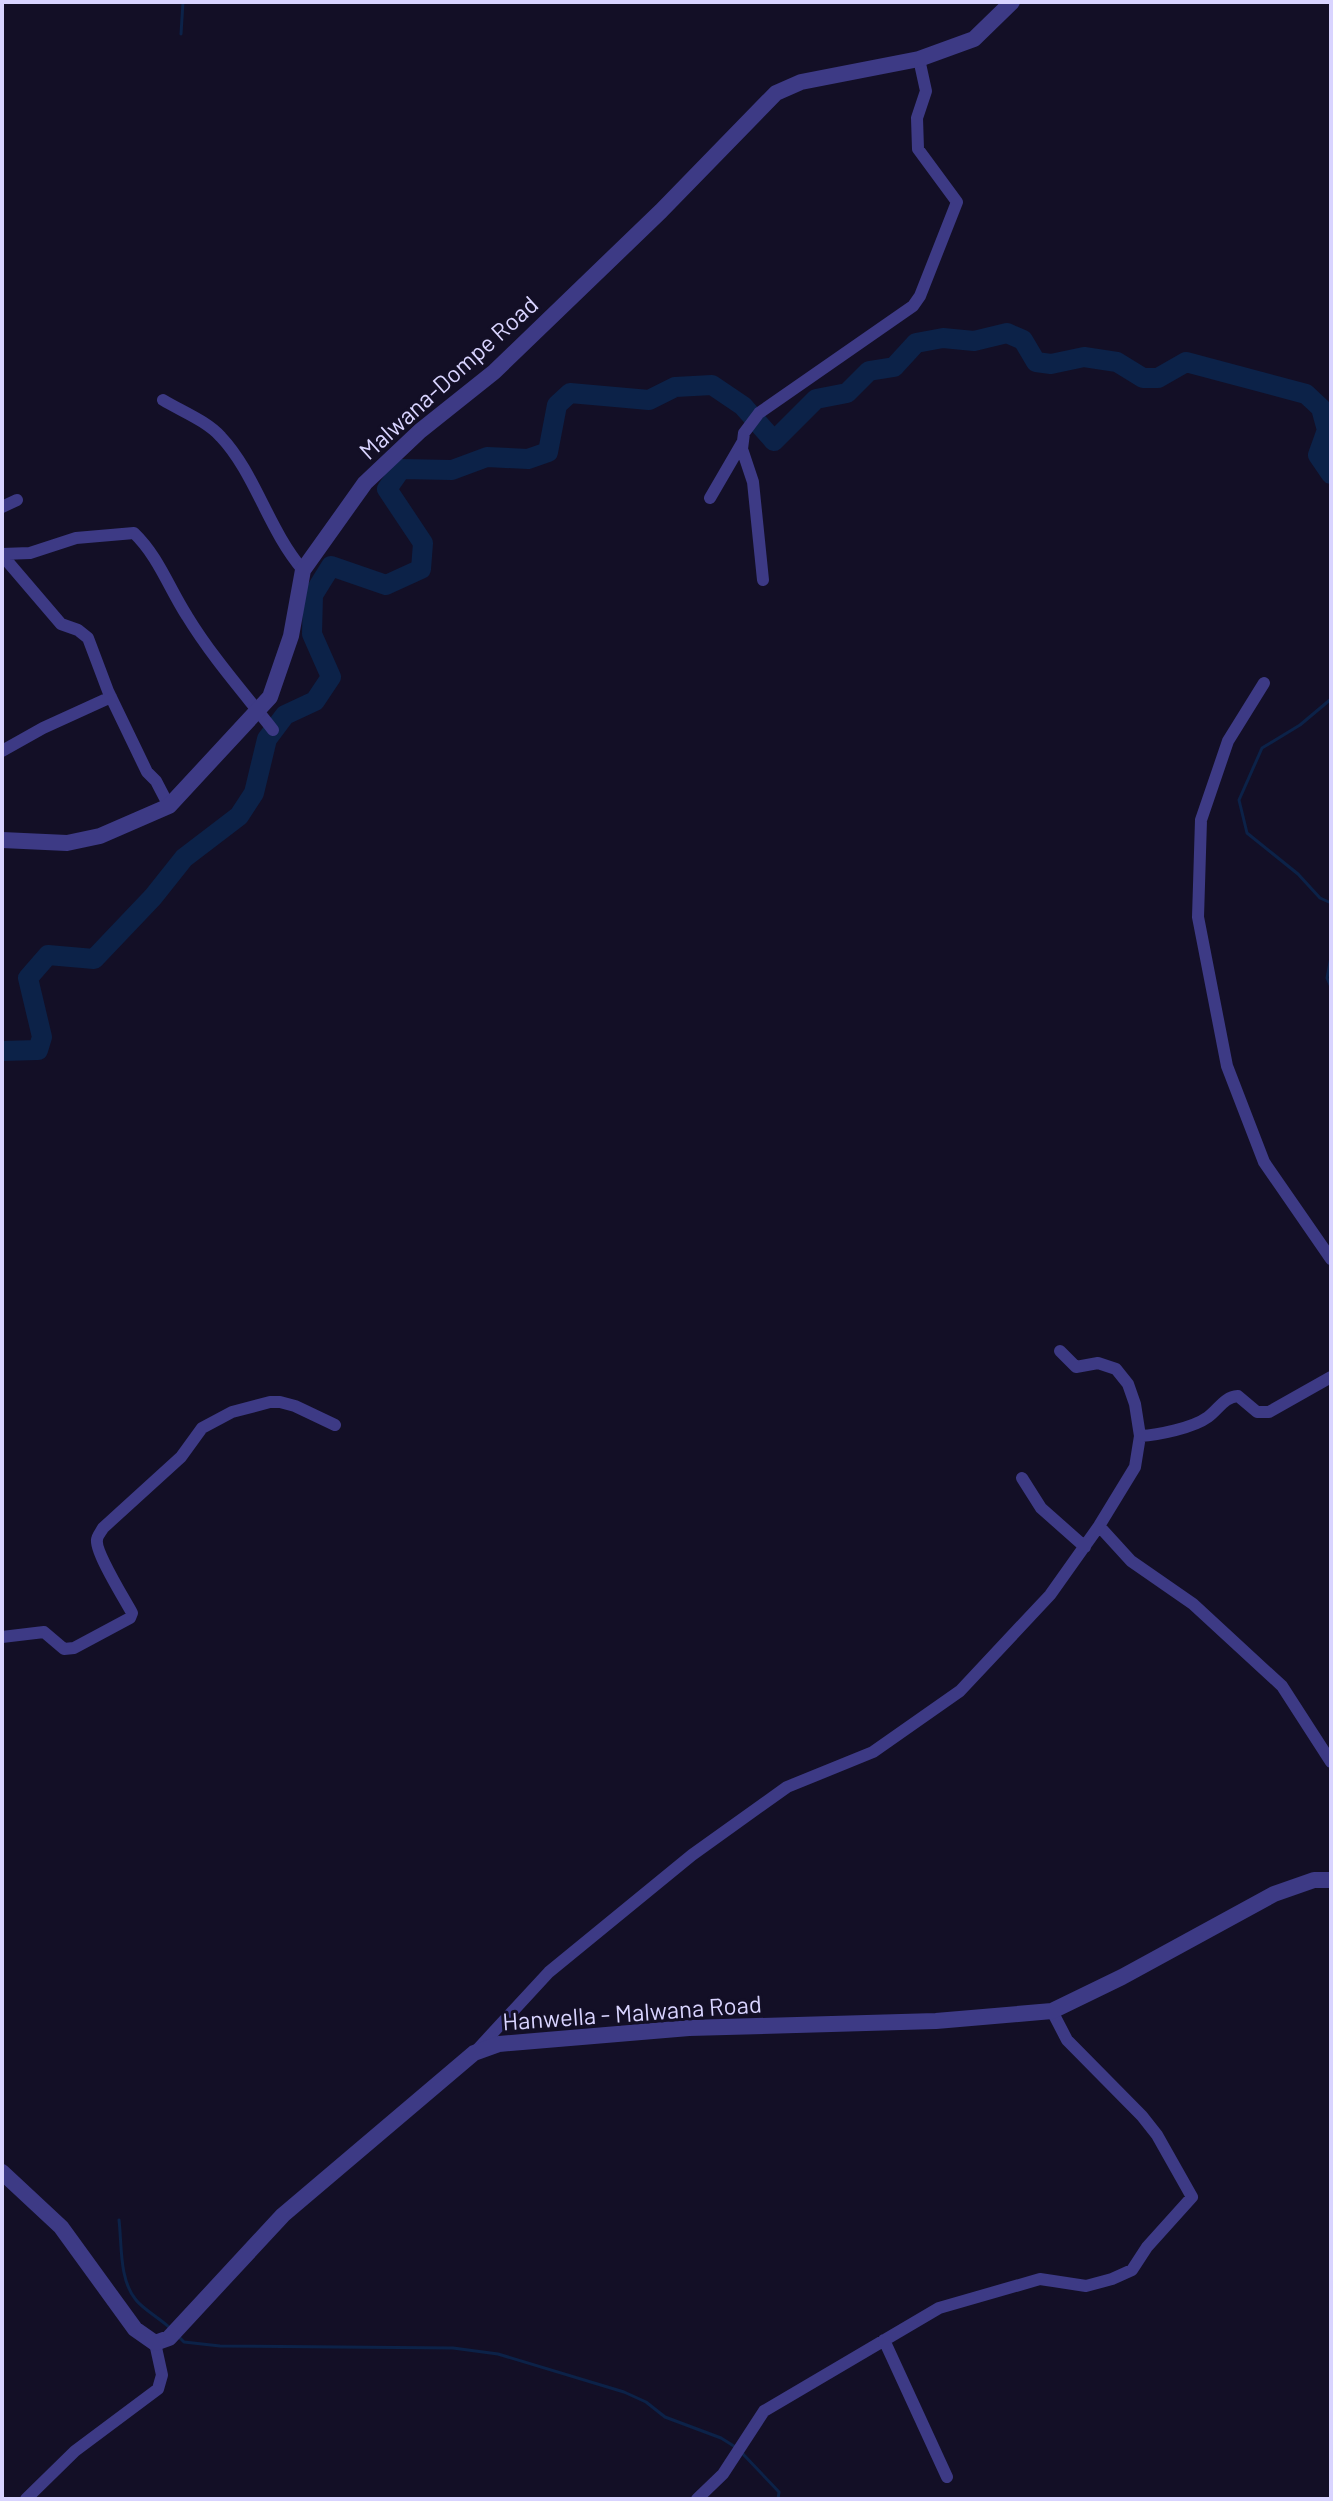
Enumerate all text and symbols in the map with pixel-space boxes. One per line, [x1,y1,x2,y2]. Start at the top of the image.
street label: Malwana-Dompe Road [353,289,543,465]
street label: Hanwella - Malwana Road [501,1988,763,2036]

